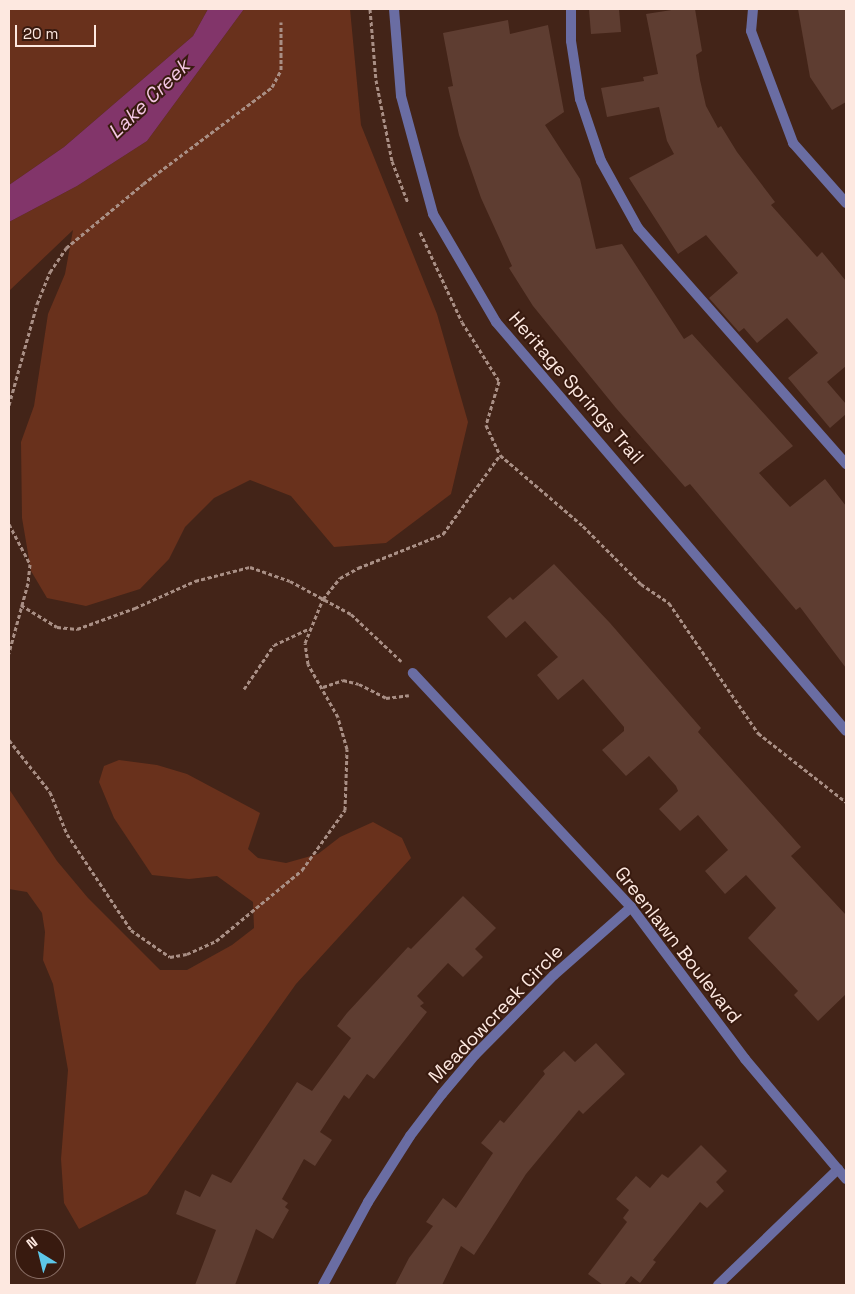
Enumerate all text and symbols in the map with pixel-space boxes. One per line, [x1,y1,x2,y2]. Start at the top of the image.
scale bar [18,15,99,47]
text: 20 m [23,24,58,43]
water label: Lake Creek [103,54,195,144]
street label: Heritage Springs Trail [504,307,648,469]
street label: Greenlawn Boulevard [610,862,746,1028]
street label: Meadowcreek Circle [424,940,568,1088]
north arrow [15,1229,65,1279]
text: N [23,1233,41,1253]

